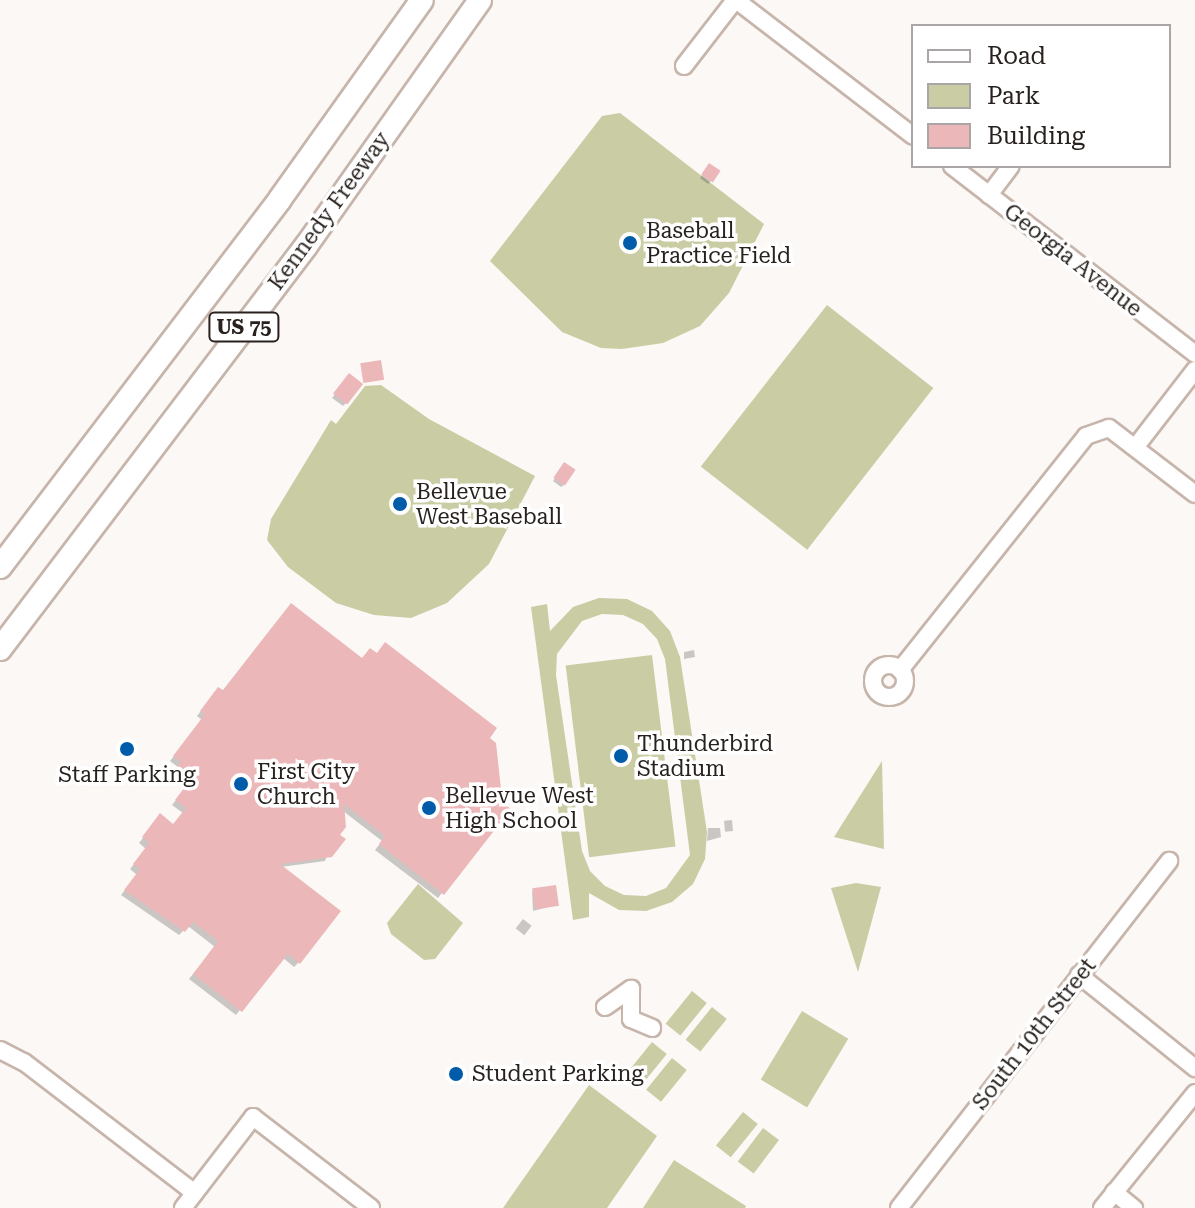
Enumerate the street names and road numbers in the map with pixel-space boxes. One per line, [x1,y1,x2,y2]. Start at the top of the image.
street label: Kennedy Freeway [263,127,395,295]
street label: Georgia Avenue [999,198,1147,322]
road number: US 75 [208,311,280,343]
street label: South 10th Street [967,953,1101,1115]

